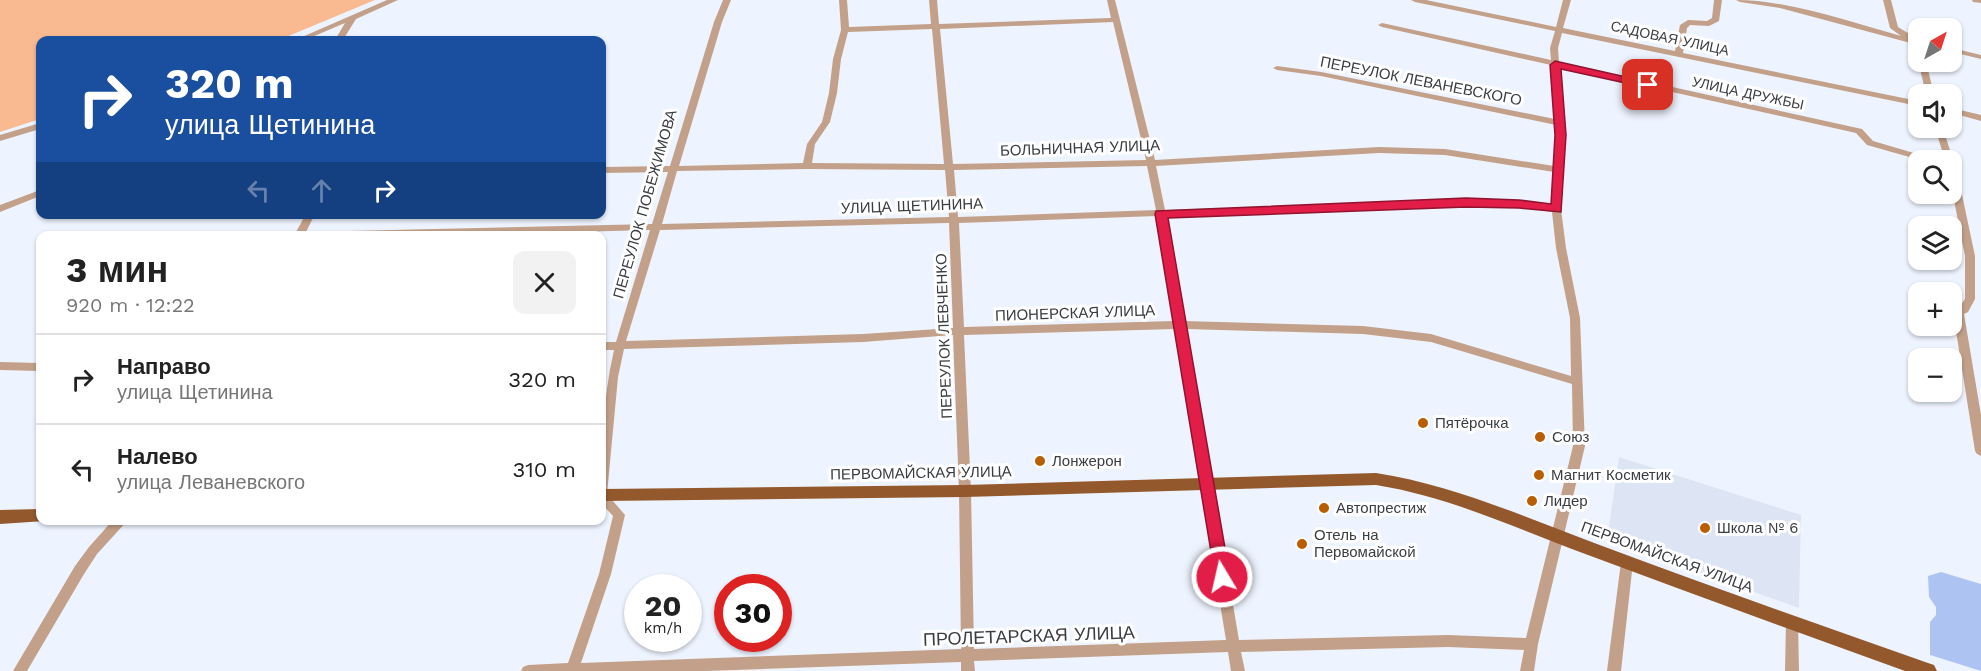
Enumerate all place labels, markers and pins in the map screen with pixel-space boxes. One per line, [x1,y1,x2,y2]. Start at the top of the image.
pin [1622,59,1673,110]
place label: Пятёрочка [1435,414,1509,432]
marker: Пятёрочка [1416,416,1430,430]
place label: Союз [1552,428,1589,446]
marker: Союз [1533,430,1547,444]
place label: Лонжерон [1052,452,1122,470]
marker: Лонжерон [1033,454,1047,468]
place label: Магнит Косметик [1551,466,1671,484]
marker: Магнит Косметик [1532,468,1546,482]
place label: Лидер [1544,492,1588,510]
marker: Лидер [1525,494,1539,508]
place label: Автопрестиж [1336,499,1426,517]
marker: Автопрестиж [1317,501,1331,515]
place label: Школа № 6 [1717,519,1798,537]
marker: Школа № 6 [1698,521,1712,535]
place label: Отель на Первомайской [1314,526,1416,561]
marker: Отель на Первомайской [1295,537,1309,551]

